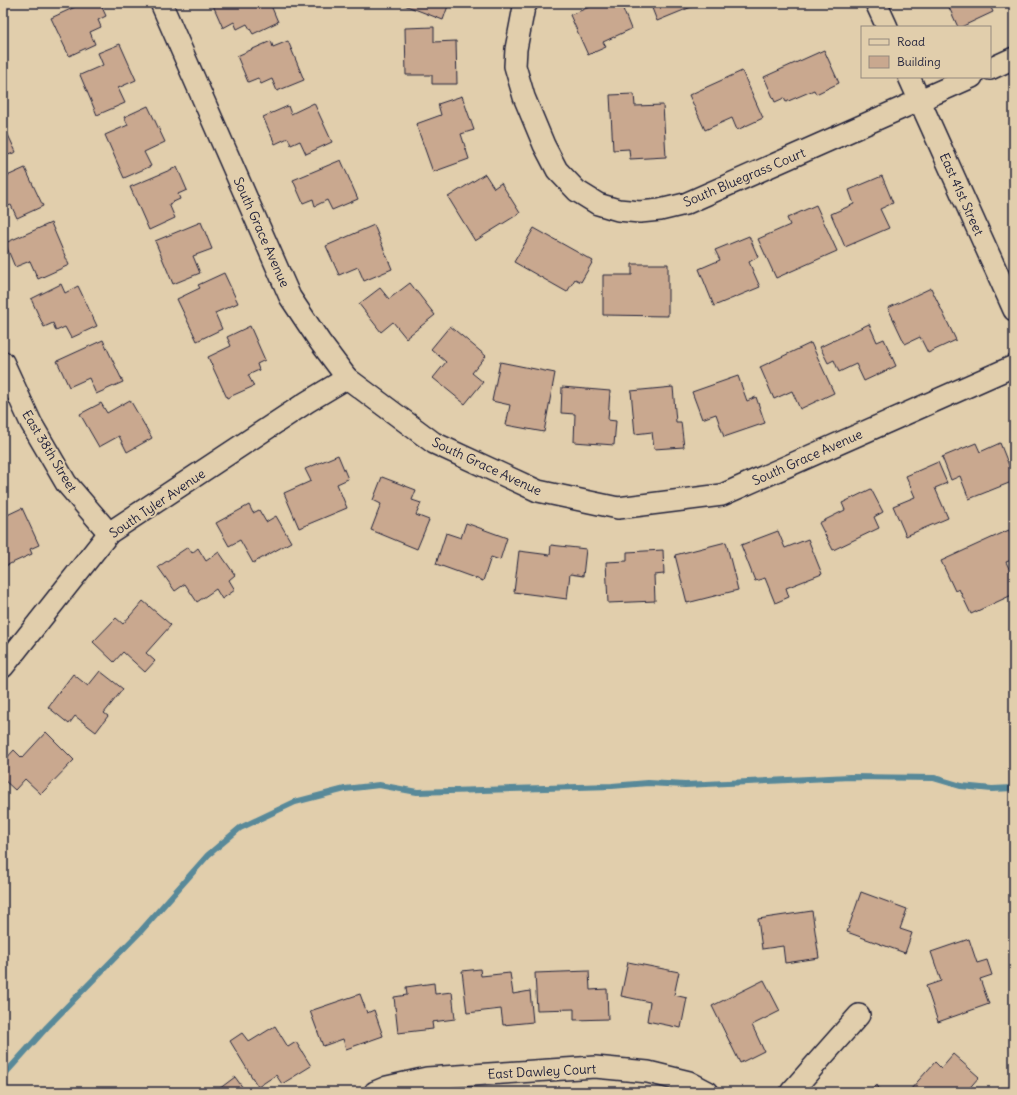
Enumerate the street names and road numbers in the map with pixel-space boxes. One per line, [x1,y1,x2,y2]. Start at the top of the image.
street label: South Bluegrass Court [681,144,808,211]
street label: East 41st Street [936,150,988,239]
street label: South Grace Avenue [230,174,294,290]
street label: East 38th Street [18,407,81,496]
street label: South Grace Avenue [749,425,865,489]
street label: South Grace Avenue [429,434,544,499]
street label: South Tyler Avenue [106,465,209,542]
street label: East Dawley Court [487,1060,597,1083]

